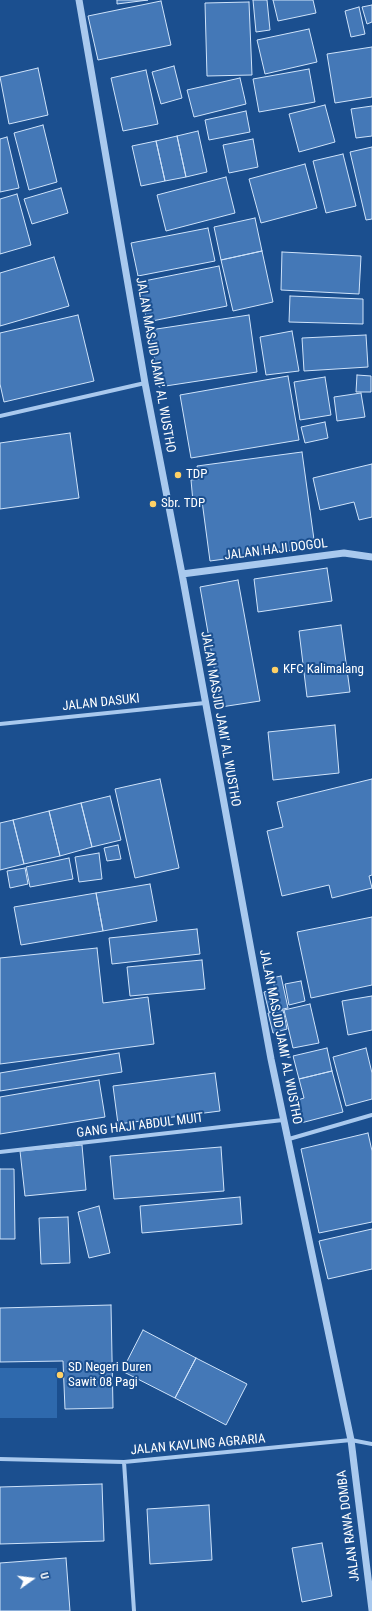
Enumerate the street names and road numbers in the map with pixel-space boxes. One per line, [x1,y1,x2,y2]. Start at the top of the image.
street label: JALAN MASJID JAMI' AL WUSTHO [132,276,178,454]
street label: JALAN HAJI DOGOL [224,536,328,564]
street label: JALAN MASJID JAMI' AL WUSTHO [197,630,243,808]
street label: JALAN DASUKI [62,691,140,715]
street label: JALAN MASJID JAMI' AL WUSTHO [255,948,305,1126]
street label: GANG HAJI ABDUL MUIT [76,1110,204,1142]
street label: JALAN KAVLING AGRARIA [130,1431,266,1459]
street label: JALAN RAWA DOMBA [334,1469,364,1583]

